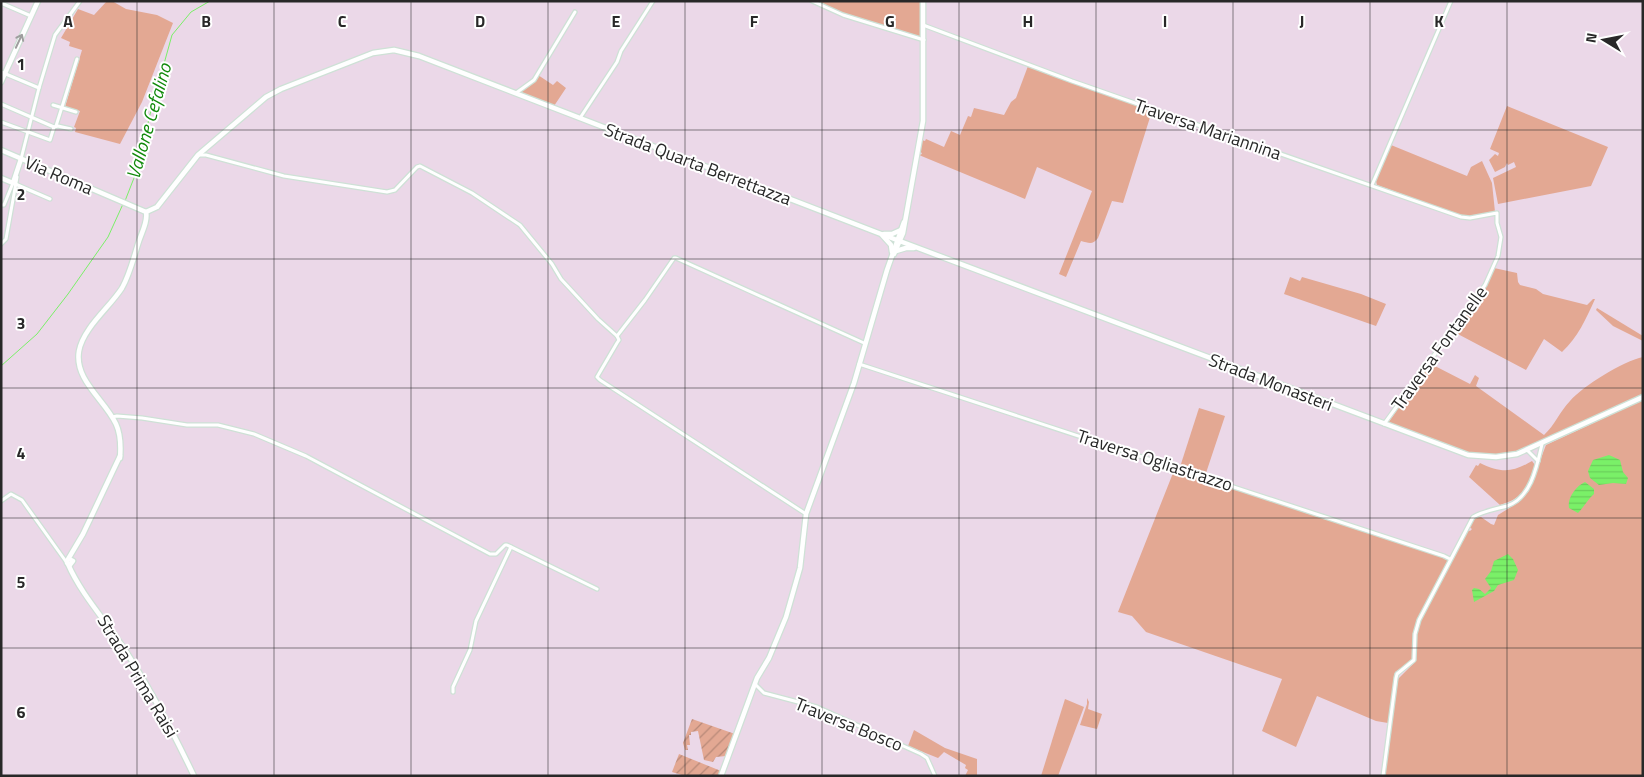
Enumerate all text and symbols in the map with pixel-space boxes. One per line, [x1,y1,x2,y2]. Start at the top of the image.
text: A [63,9,73,33]
text: B [201,9,211,33]
text: C [338,9,347,33]
text: D [475,9,485,33]
text: E [612,9,621,33]
text: F [750,9,759,33]
text: G [885,9,895,33]
text: H [1023,9,1033,33]
text: I [1163,9,1167,33]
text: J [1300,9,1304,33]
text: K [1434,9,1444,33]
north arrow [1579,15,1629,65]
text: N [1580,31,1602,44]
one-way arrow [15,34,25,49]
text: 1 [17,52,25,76]
water label: Vallone Cefalino [118,59,179,182]
street label: Traversa Mariannina [1131,91,1285,167]
street label: Strada Quarta Berrettazza [601,116,795,212]
street label: Via Roma [21,149,97,201]
text: 2 [17,182,25,206]
street label: Traversa Fontanelle [1385,280,1493,416]
text: 3 [17,311,25,335]
street label: Strada Monasteri [1205,346,1337,418]
street label: Traversa Ogliastrazzo [1074,422,1236,498]
text: 4 [17,441,26,465]
text: 5 [17,570,26,594]
street label: Strada Prima Raisi [91,610,185,742]
street label: Traversa Bosco [791,690,907,758]
text: 6 [17,700,26,724]

